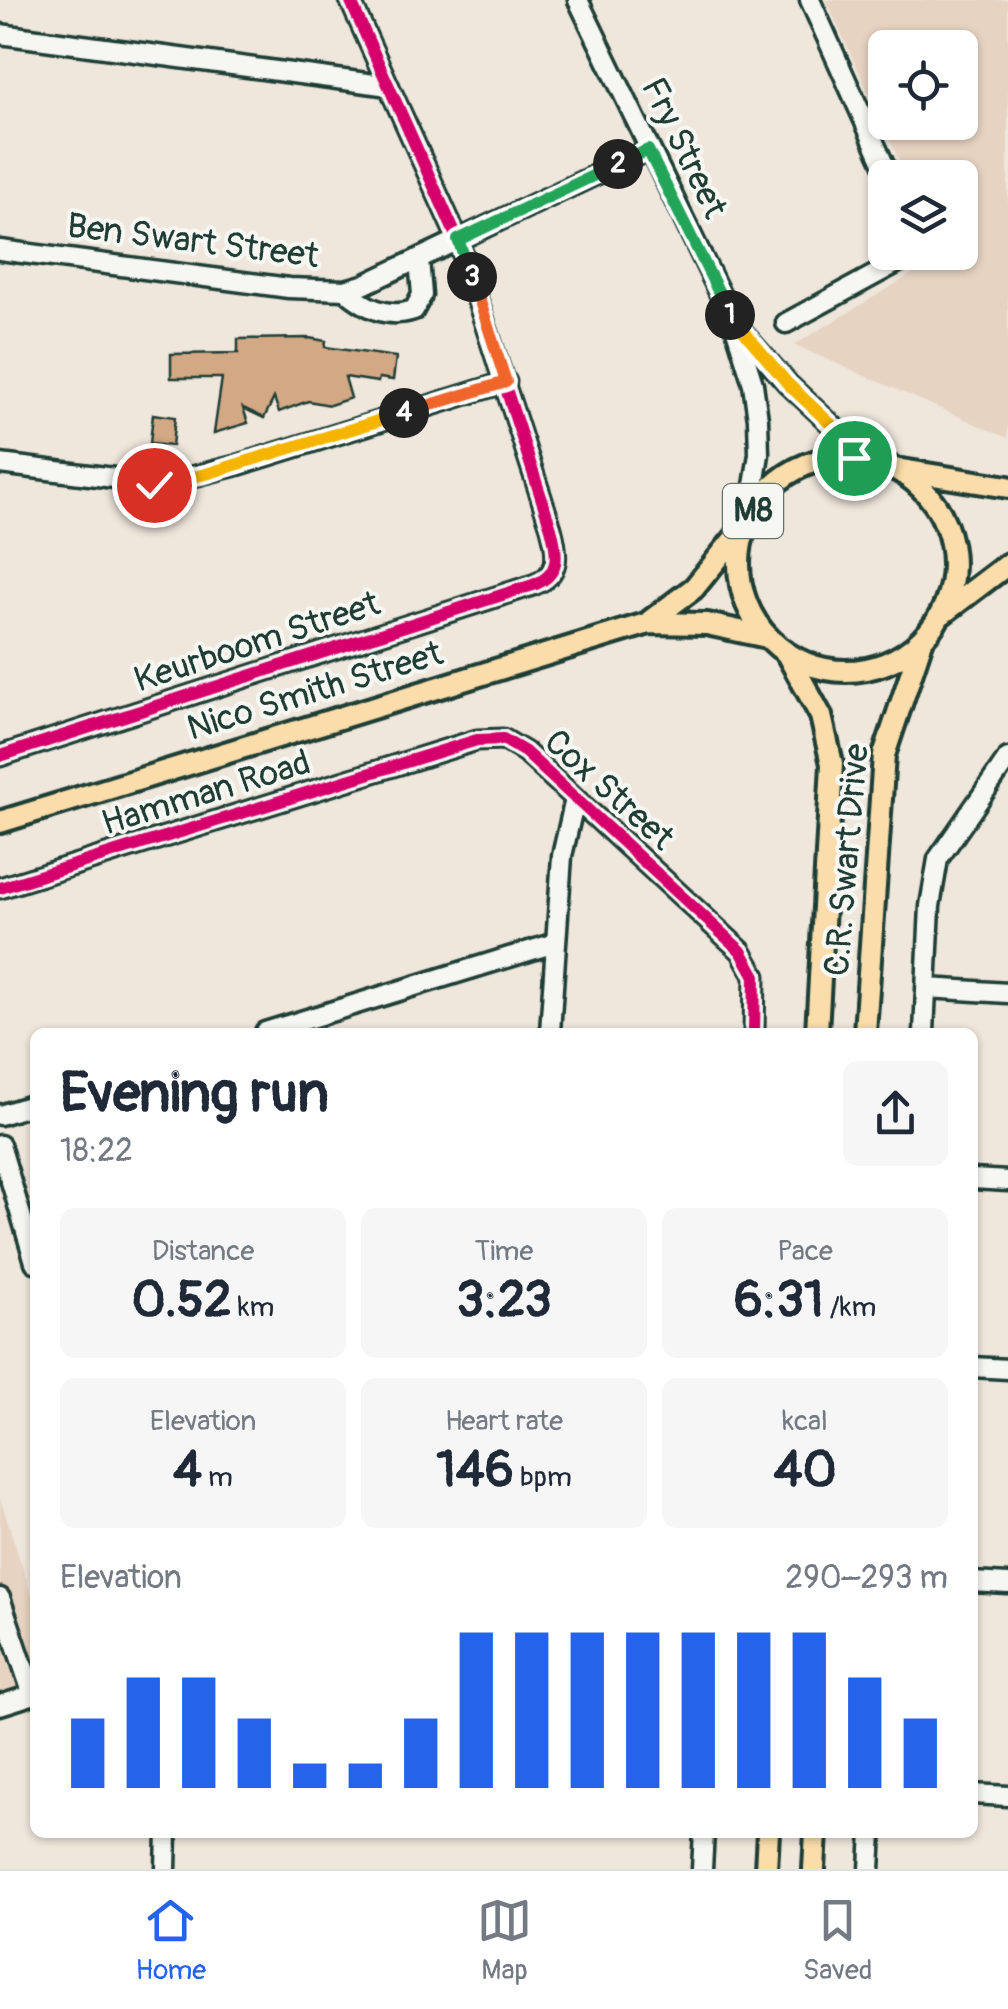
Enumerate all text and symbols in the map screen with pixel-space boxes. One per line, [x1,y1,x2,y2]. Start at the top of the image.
map controls [868,30,978,270]
button: locate [868,30,978,140]
street label: Fry Street [631,70,737,226]
pin: 2 [593,139,643,189]
text: 2 [610,146,626,181]
button: layers [868,160,978,270]
street label: Ben Swart Street [65,204,322,278]
pin: 3 [447,252,497,302]
text: 3 [464,259,480,294]
pin: 1 [705,290,755,340]
text: 1 [725,297,735,332]
pin: 4 [379,388,429,438]
text: 4 [396,395,412,430]
pin [812,416,897,501]
icon: arrive [827,431,882,486]
pin [112,443,197,528]
icon: check [127,458,182,513]
road number: M8 [723,484,783,538]
street label: Keurboom Street [129,581,386,702]
street label: Nico Smith Street [182,631,449,751]
street label: Cox Street [535,720,684,860]
street label: Hamman Road [96,740,316,846]
street label: C.R. Swart Drive [815,742,879,978]
text: Evening run [60,1059,329,1128]
button: share [843,1061,948,1166]
text: 18:22 [60,1131,133,1171]
text: Distance [152,1234,254,1269]
text: Time [475,1234,533,1269]
text: Pace [777,1234,833,1269]
text: 0.52 [132,1269,232,1332]
text: 3:23 [456,1269,552,1332]
text: 6:31 [734,1269,824,1332]
text: km [232,1290,274,1325]
text: /km [824,1290,876,1325]
text: Elevation [150,1404,256,1439]
text: Heart rate [445,1404,563,1439]
text: kcal [782,1404,828,1439]
text: 4 [173,1439,202,1502]
text: 146 [436,1439,514,1502]
text: 40 [773,1439,837,1502]
text: m [202,1460,233,1495]
text: bpm [514,1460,572,1495]
text: Elevation [60,1558,182,1598]
text: 290–293 m [785,1558,948,1598]
tab: Home [135,1893,206,1988]
tab: Map [477,1893,532,1988]
tab: Saved [803,1893,872,1988]

